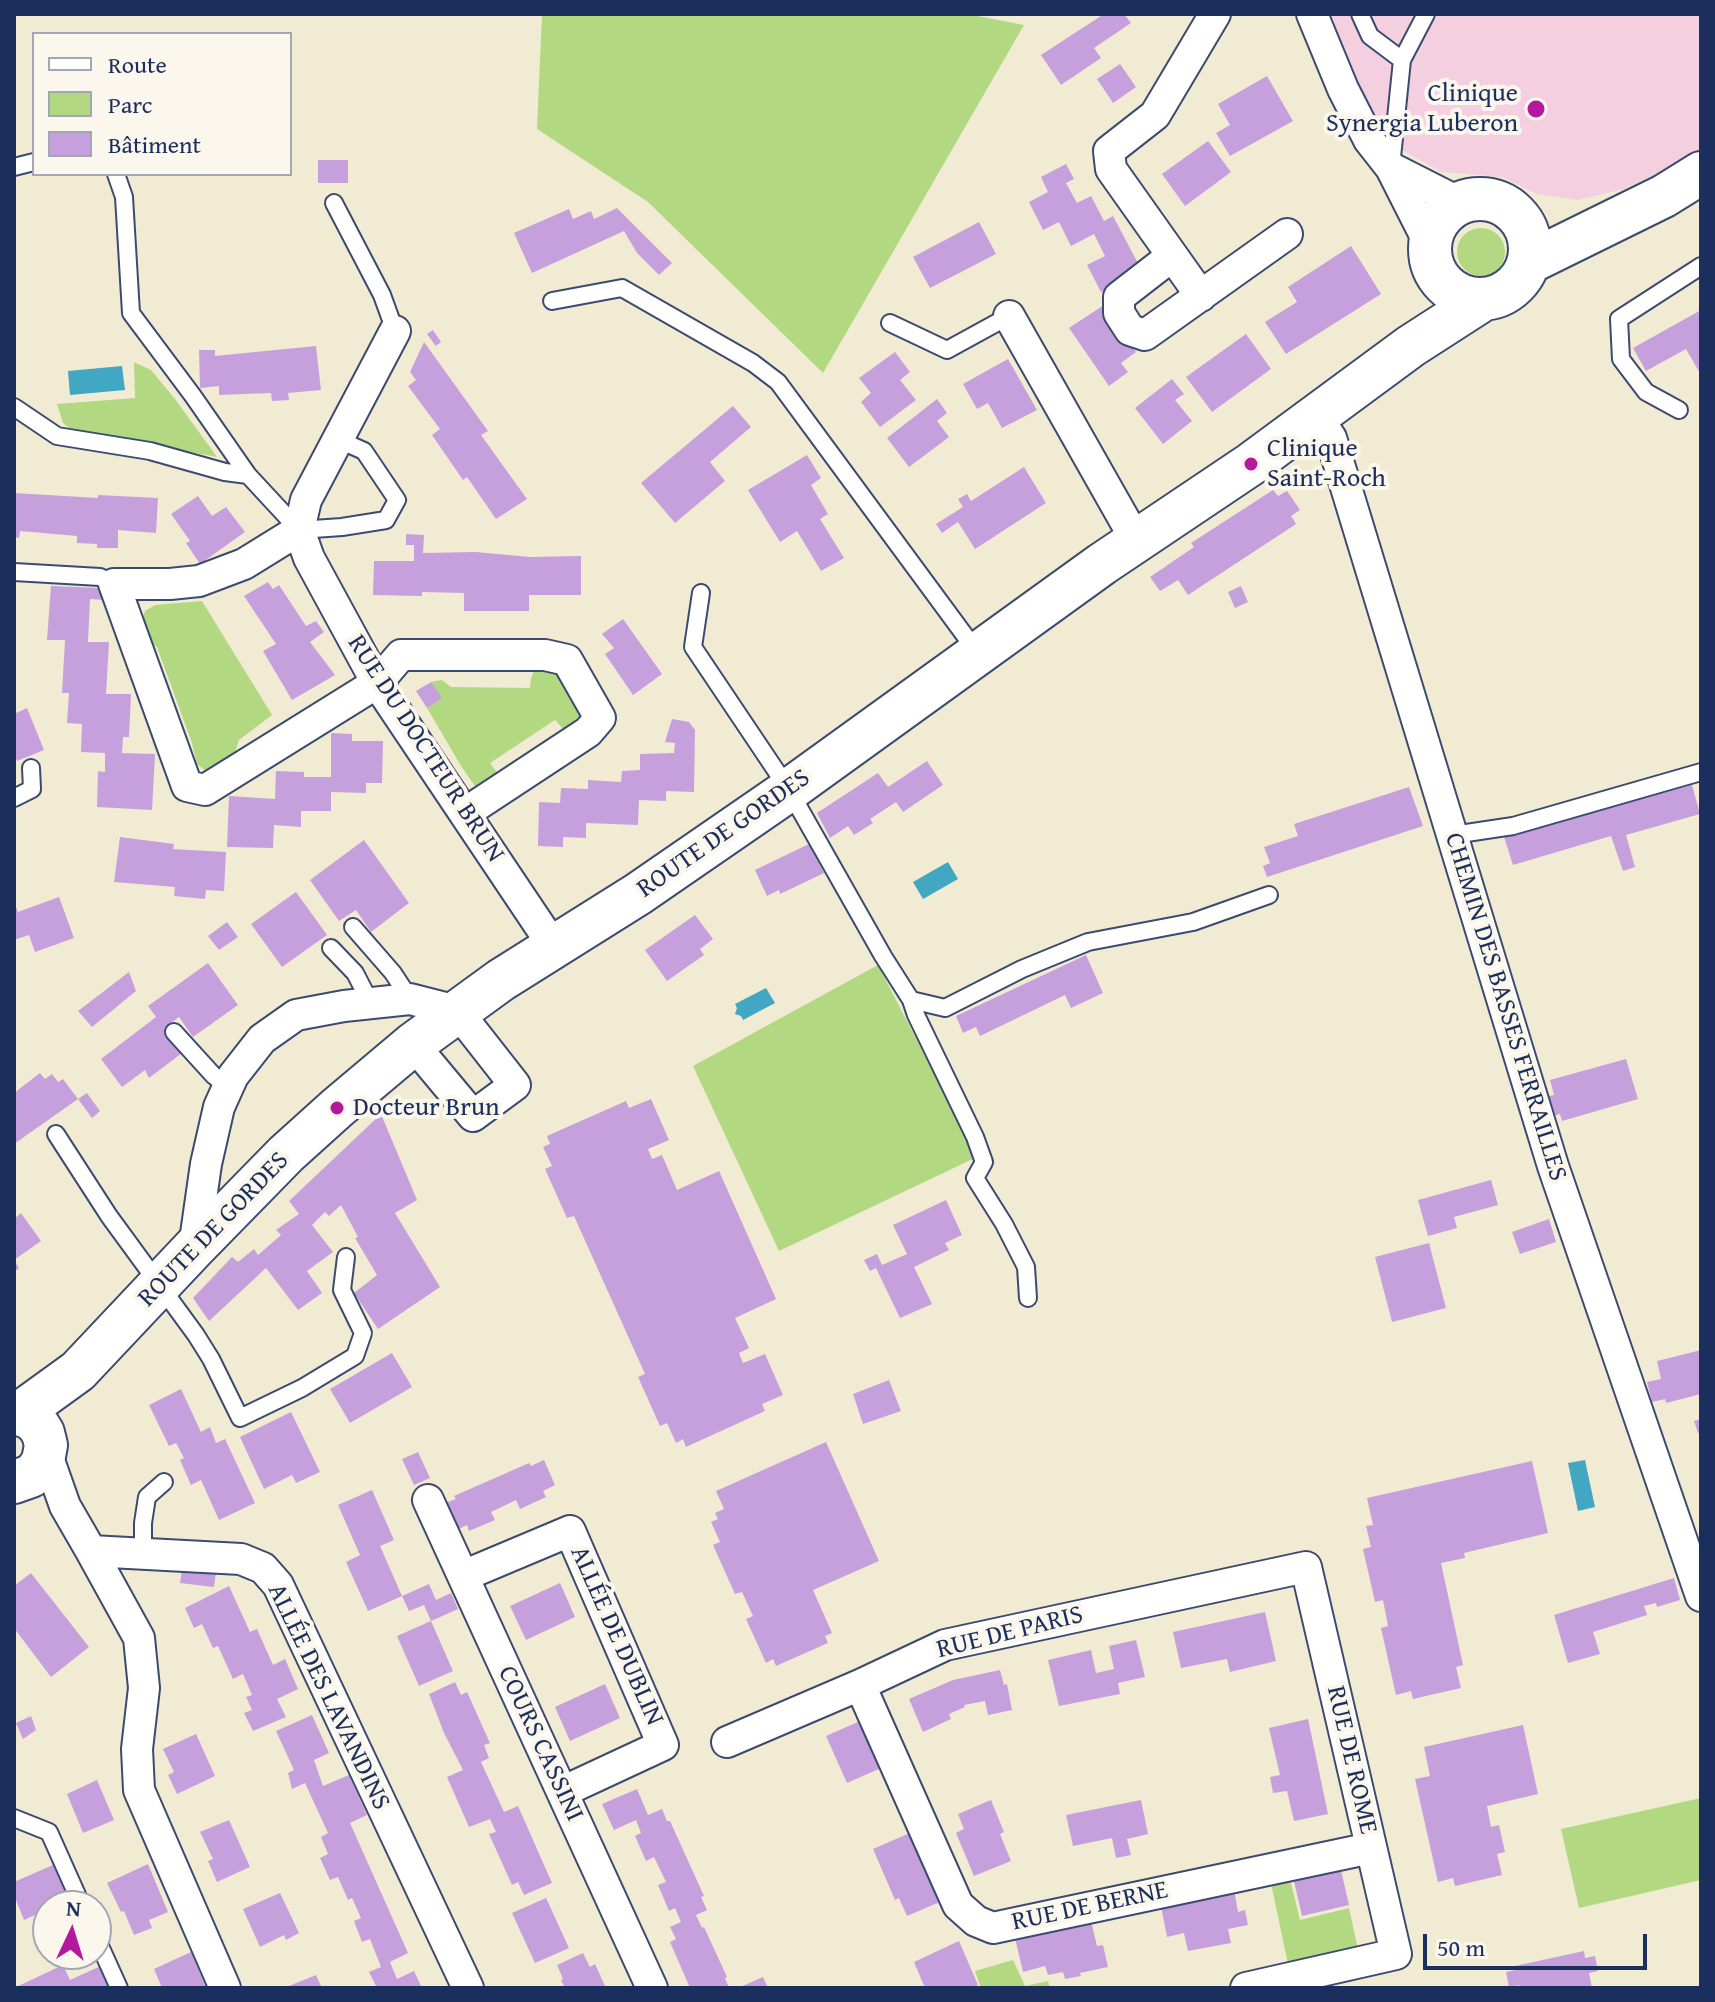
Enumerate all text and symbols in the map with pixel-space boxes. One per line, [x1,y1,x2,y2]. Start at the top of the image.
legend [32,32,292,176]
text: Route [108,47,167,82]
place label: Clinique Synergia Luberon [1326,78,1518,140]
text: Parc [108,87,152,122]
marker: Clinique Synergia Luberon [1525,98,1547,120]
text: Bâtiment [108,127,201,162]
place label: Clinique Saint-Roch [1267,433,1386,494]
marker: Clinique Saint-Roch [1242,455,1260,473]
street label: RUE DU DOCTEUR BRUN [340,630,510,868]
street label: ROUTE DE GORDES [632,763,816,905]
street label: CHEMIN DES BASSES FERRAILLES [1437,829,1573,1185]
place label: Docteur Brun [353,1092,500,1124]
marker: Docteur Brun [328,1099,346,1117]
street label: ROUTE DE GORDES [132,1146,296,1314]
street label: ALLÉE DE DUBLIN [562,1541,670,1731]
street label: ALLÉE DES LAVANDINS [260,1579,396,1815]
street label: RUE DE PARIS [934,1600,1086,1666]
street label: COURS CASSINI [490,1661,590,1827]
street label: RUE DE ROME [1319,1683,1383,1837]
street label: RUE DE BERNE [1009,1875,1171,1939]
north arrow [32,1890,112,1970]
text: N [65,1892,82,1925]
scale bar [1427,1918,1651,1968]
text: 50 m [1437,1930,1485,1965]

